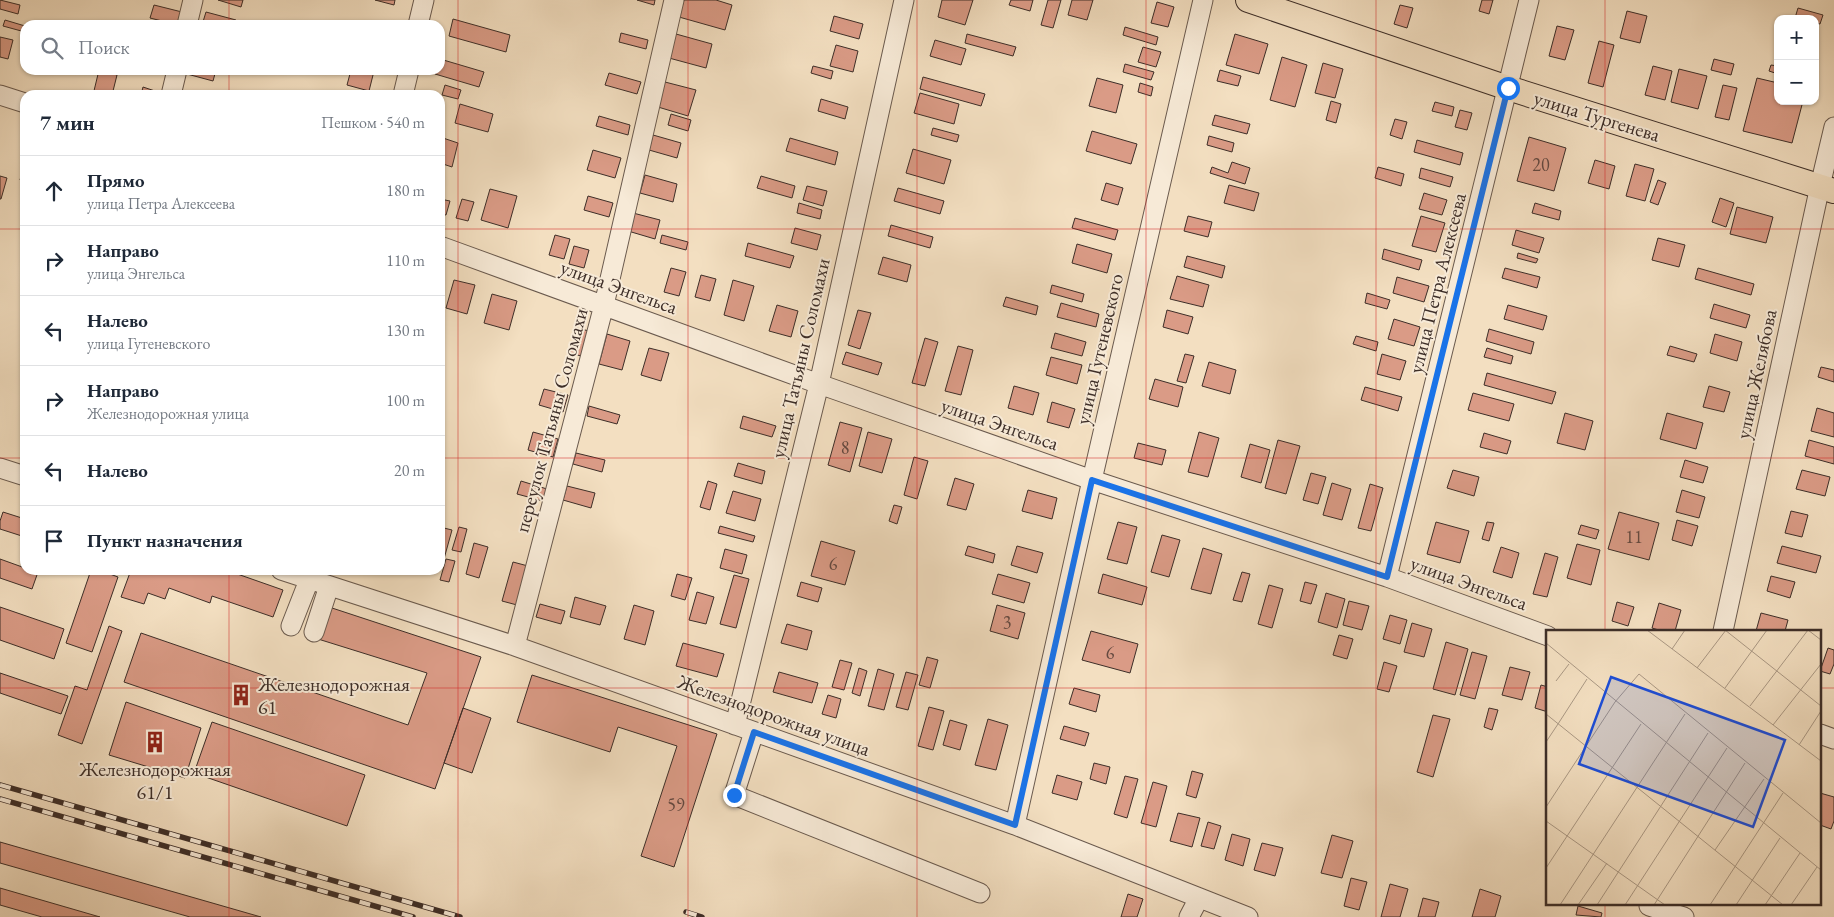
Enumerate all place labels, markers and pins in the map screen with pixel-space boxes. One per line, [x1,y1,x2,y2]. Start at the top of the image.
place label: Железнодорожная 61 [257,671,410,720]
building icon: Железнодорожная 61 [228,682,254,708]
building icon: Железнодорожная 61/1 [142,729,168,755]
place label: Железнодорожная 61/1 [78,756,231,805]

